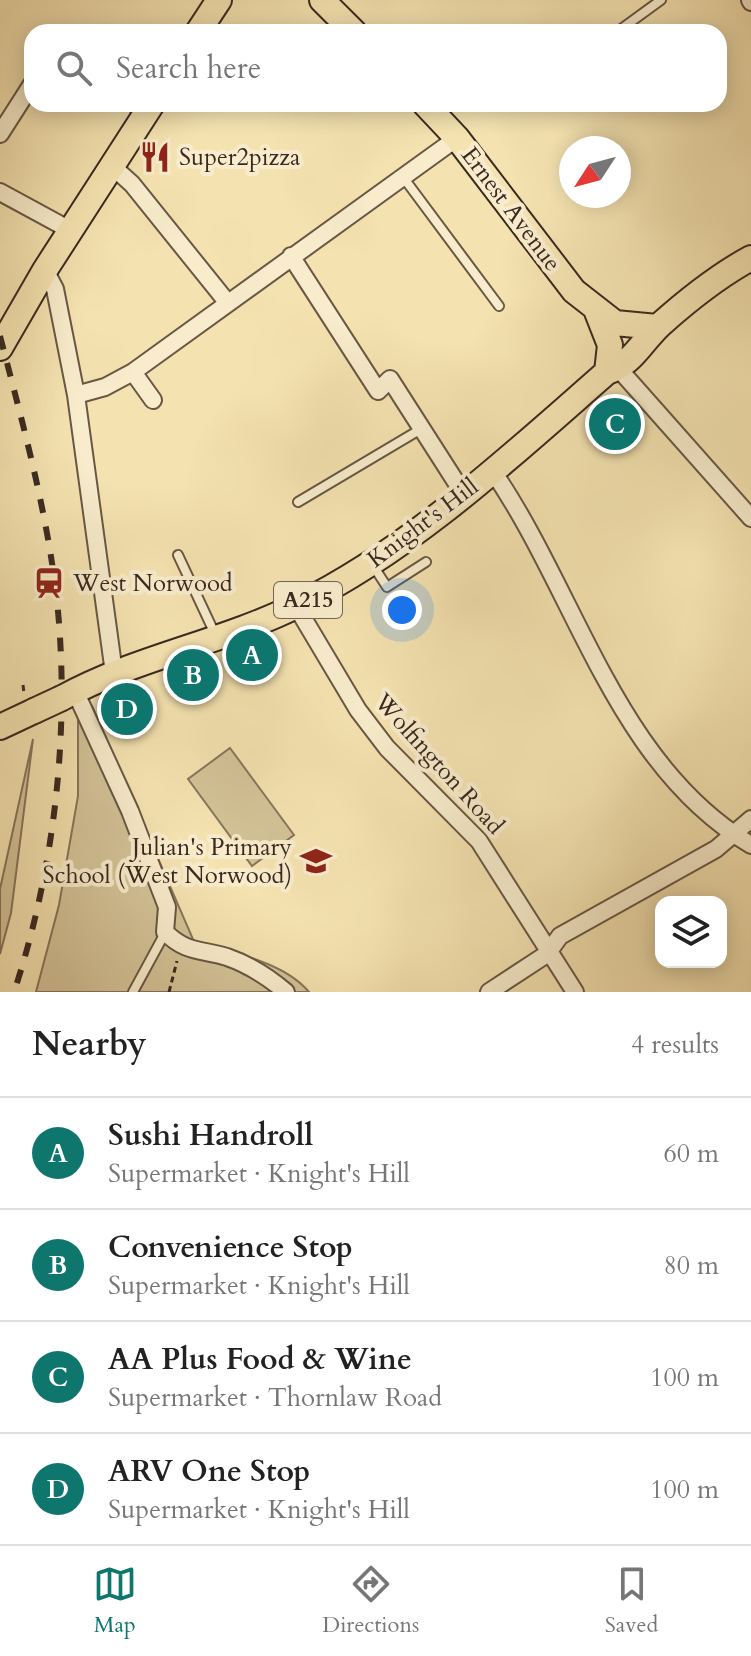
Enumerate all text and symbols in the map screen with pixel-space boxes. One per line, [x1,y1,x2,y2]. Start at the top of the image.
search box [24,24,727,112]
icon: search [52,46,96,90]
text: Search here [116,48,261,89]
north arrow [559,136,631,208]
restaurant icon: Super2pizza [138,140,172,174]
street label: Ernest Avenue [453,140,569,278]
place label: Super2pizza [179,141,301,174]
pin: C [589,394,641,454]
street label: Knight's Hill [361,470,485,576]
station icon: West Norwood [32,566,66,600]
place label: West Norwood [72,567,233,600]
road number: A215 [274,582,342,618]
your location [382,590,422,630]
pin: A [226,625,278,685]
pin: B [167,645,219,705]
pin: D [101,679,153,739]
street label: Wolfington Road [366,685,511,842]
place label: Julian's Primary School (West Norwood) [43,831,292,892]
school or university icon: Julian's Primary School (West Norwood) [299,844,333,878]
map controls [655,896,727,968]
button: layers [655,896,727,968]
text: Nearby [32,1021,147,1067]
text: 4 results [631,1027,719,1062]
text: Sushi Handroll [108,1115,313,1156]
text: A [48,1136,68,1171]
text: 60 m [663,1136,719,1171]
text: Supermarket · Knight's Hill [108,1156,410,1191]
text: Convenience Stop [108,1227,353,1268]
text: B [49,1248,67,1283]
text: 80 m [663,1248,719,1283]
text: Supermarket · Knight's Hill [108,1268,410,1303]
text: AA Plus Food & Wine [108,1339,412,1380]
text: C [48,1360,68,1395]
text: 100 m [650,1360,719,1395]
text: Supermarket · Thornlaw Road [108,1380,442,1415]
text: ARV One Stop [108,1451,310,1492]
text: D [47,1472,69,1507]
text: 100 m [650,1472,719,1507]
text: Supermarket · Knight's Hill [108,1492,410,1527]
tab: Map [93,1562,137,1640]
tab: Directions [322,1562,419,1640]
tab: Saved [605,1562,658,1640]

